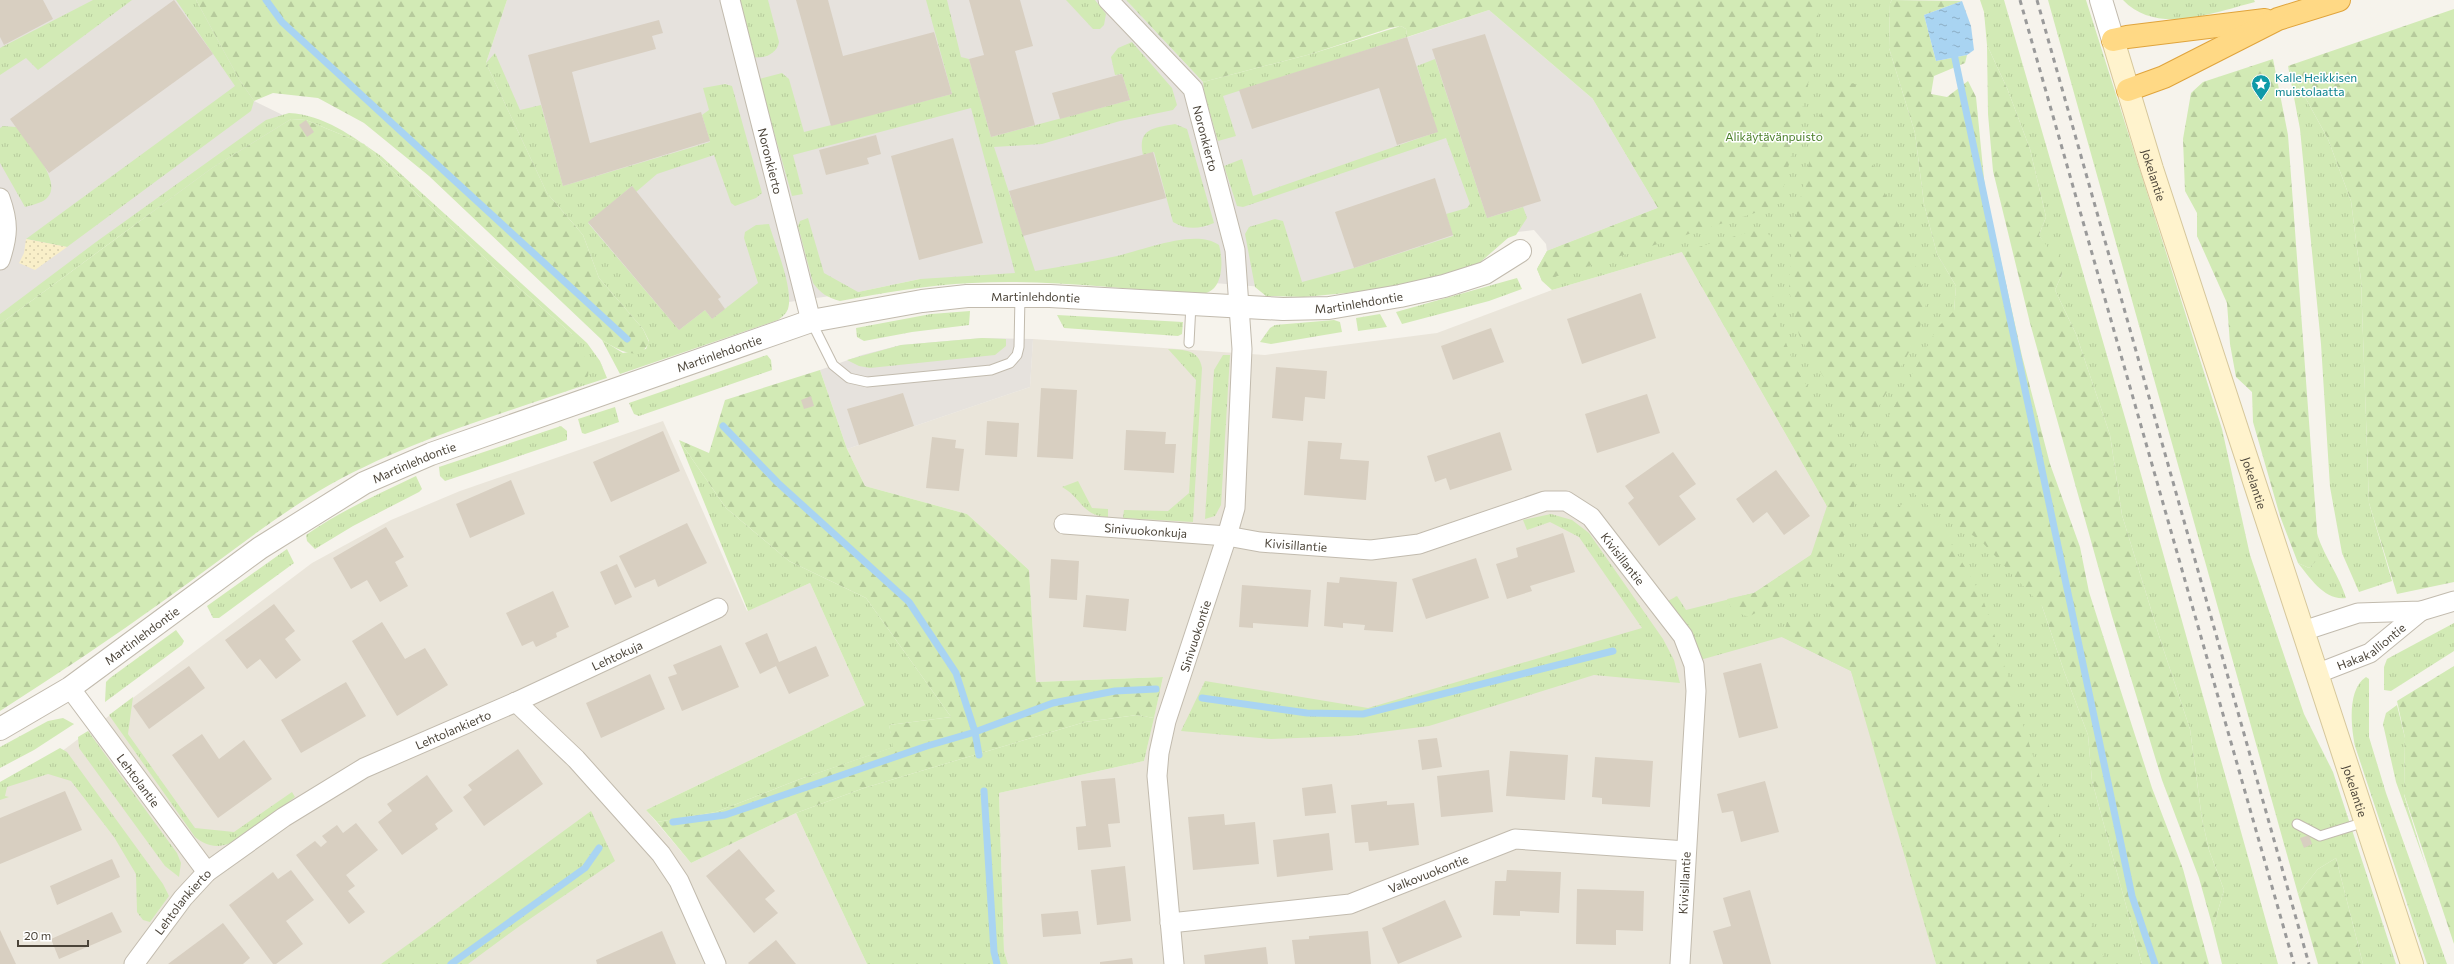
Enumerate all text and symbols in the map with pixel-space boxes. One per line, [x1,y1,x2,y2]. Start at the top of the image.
place label: Kalle Heikkisen muistolaatta [2275,70,2357,98]
place icon: Kalle Heikkisen muistolaatta [2250,73,2272,101]
street label: Noronkierto [1191,104,1221,173]
street label: Noronkierto [756,126,786,195]
park label: Alikäytävänpuisto [1725,129,1823,143]
street label: Jokelantie [2138,147,2169,203]
street label: Martinlehdontie [991,289,1080,305]
street label: Martinlehdontie [1315,289,1404,315]
street label: Martinlehdontie [675,332,763,374]
street label: Martinlehdontie [370,439,458,486]
street label: Jokelantie [2239,455,2270,511]
street label: Sinivuokonkuja [1104,520,1188,540]
street label: Kivisillantie [1598,530,1648,588]
street label: Kivisillantie [1264,535,1328,554]
street label: Sinivuokontie [1177,598,1213,674]
street label: Martinlehdontie [102,603,182,667]
street label: Hakakalliontie [2335,620,2408,672]
street label: Lehtokuja [589,637,645,673]
street label: Lehtolankierto [413,707,493,752]
street label: Lehtolantie [114,751,163,810]
street label: Jokelantie [2339,763,2370,819]
street label: Valkovuokontie [1386,851,1470,895]
street label: Kivisillantie [1675,851,1693,915]
street label: Lehtolankierto [151,866,213,937]
scale bar [18,922,88,948]
text: 20 m [24,928,51,942]

